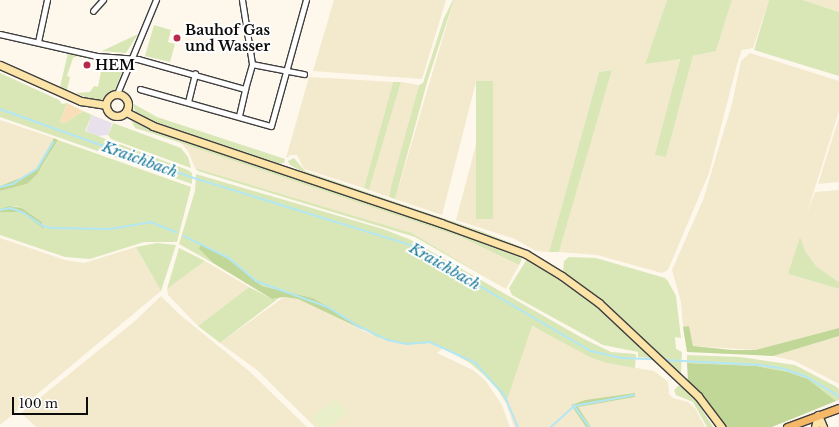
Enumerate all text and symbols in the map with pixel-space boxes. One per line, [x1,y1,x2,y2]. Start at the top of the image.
place label: Bauhof Gas und Wasser [185,22,271,54]
marker: Bauhof Gas und Wasser [172,33,182,43]
place label: HEM [95,57,135,73]
marker: HEM [82,60,92,70]
water label: Kraichbach [100,137,180,181]
water label: Kraichbach [406,239,484,293]
scale bar [14,389,90,415]
text: 100 m [19,396,58,411]

